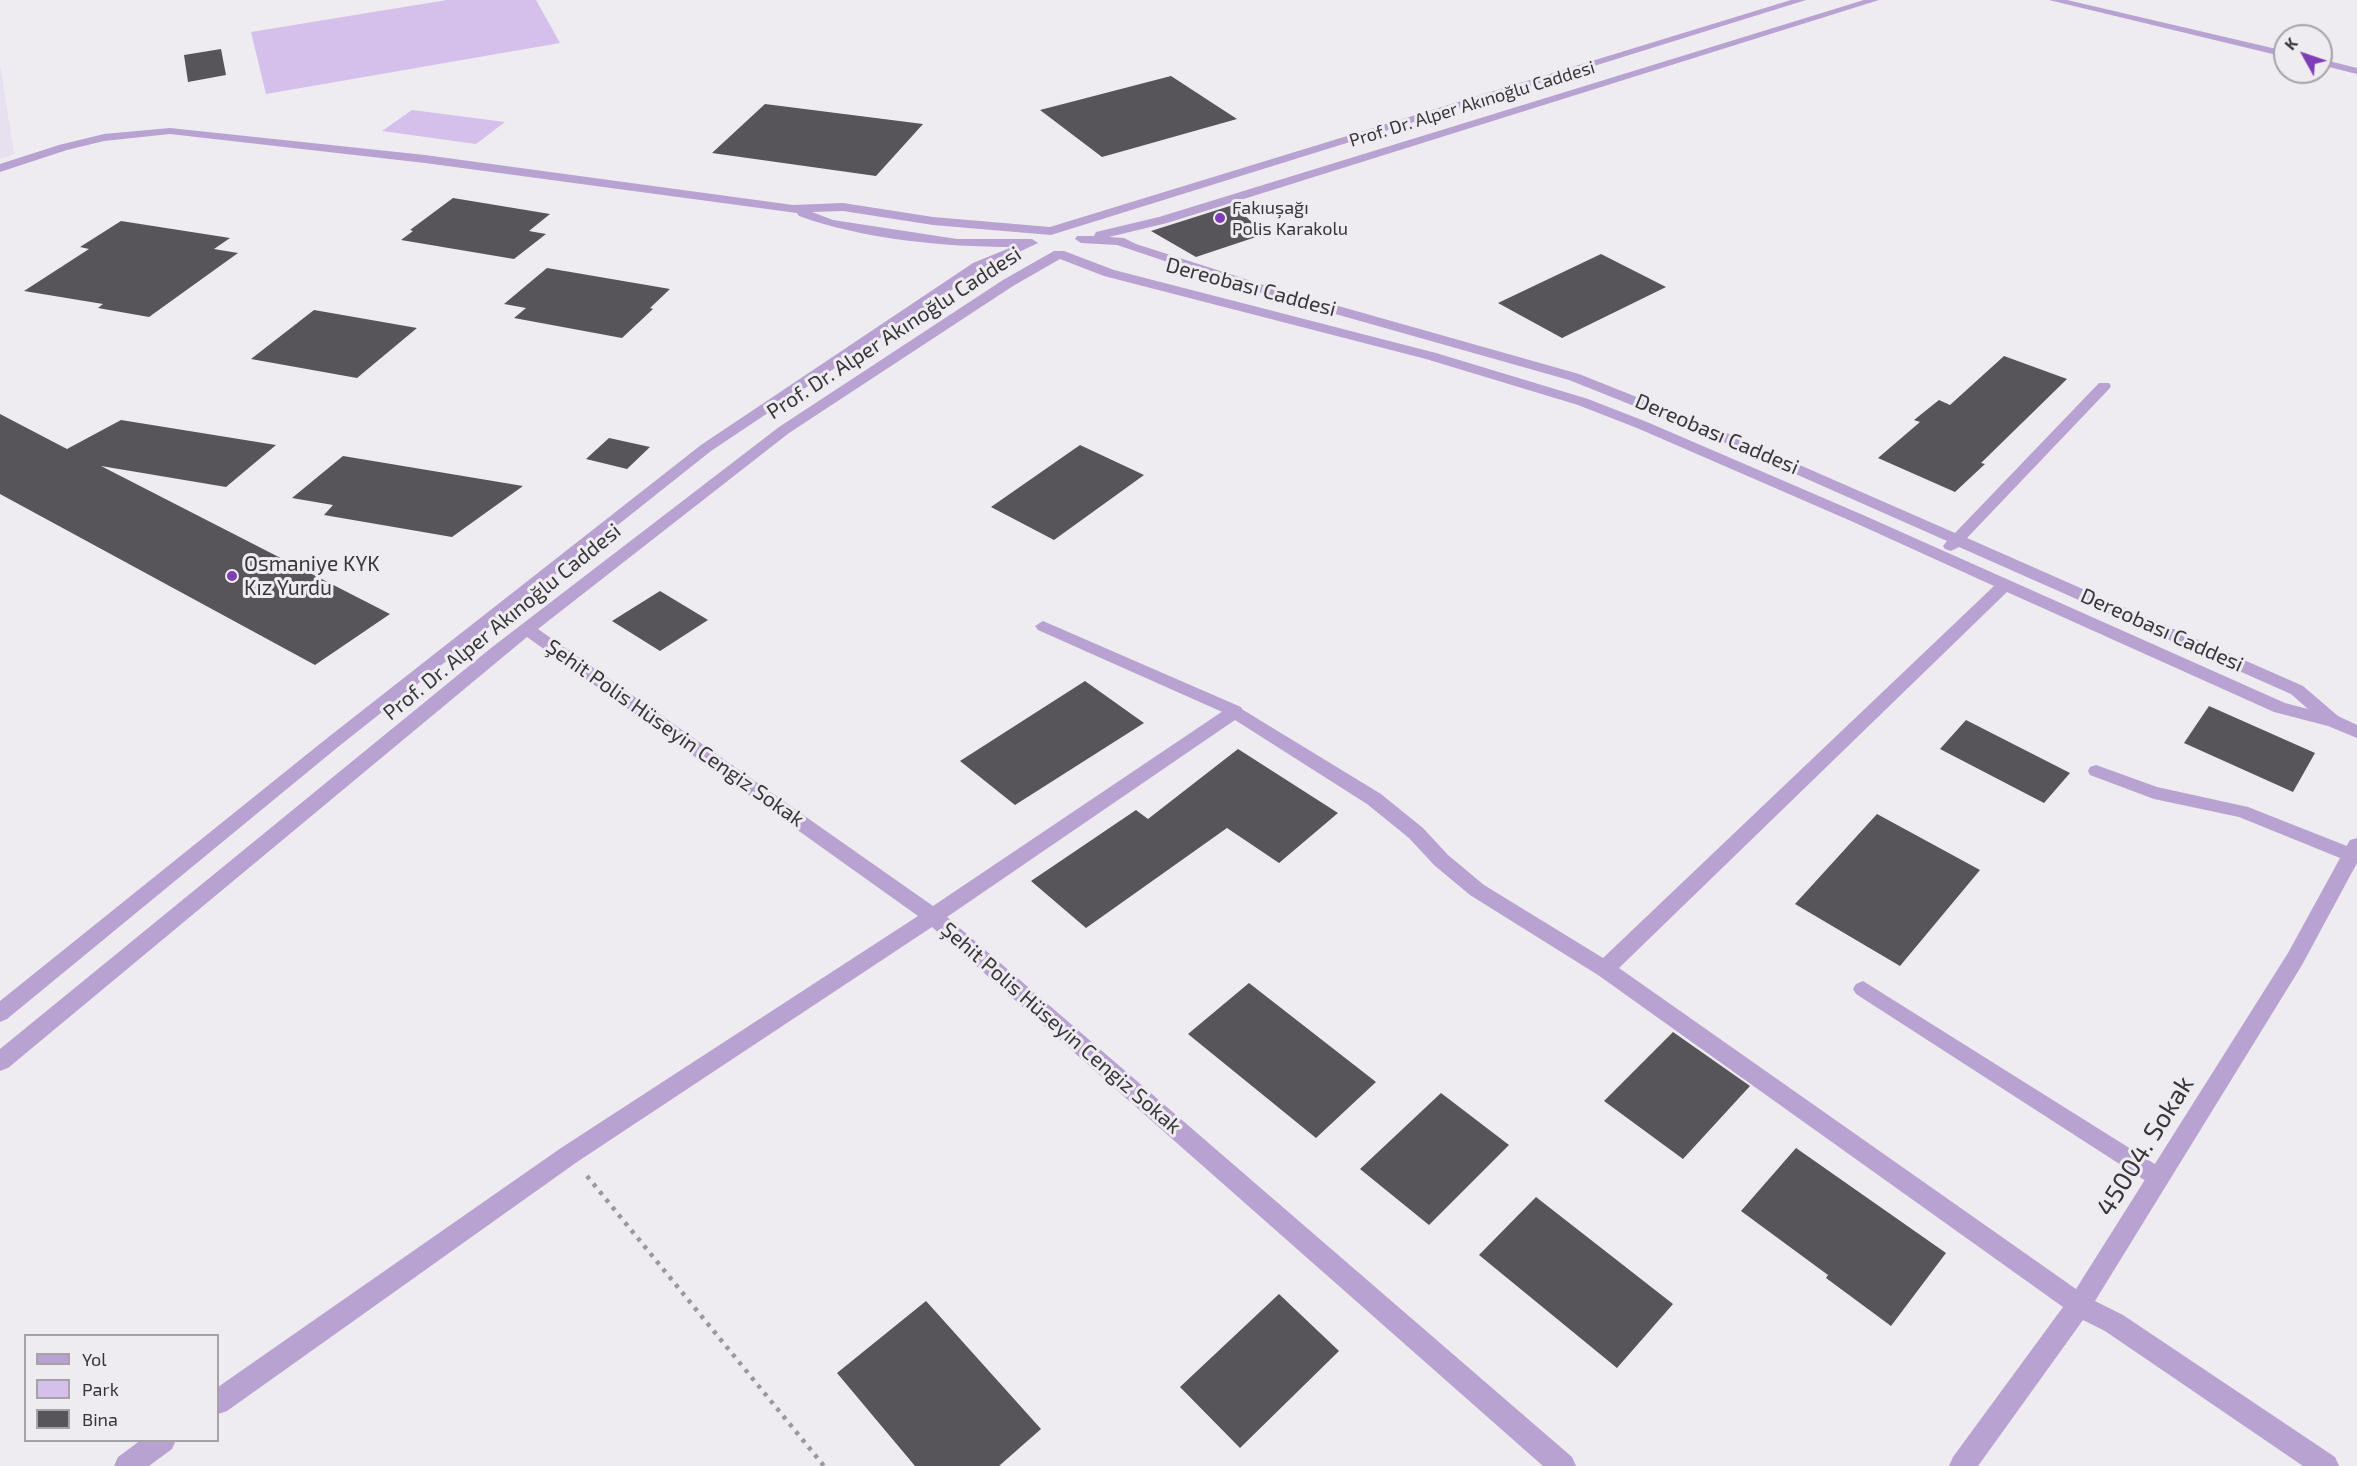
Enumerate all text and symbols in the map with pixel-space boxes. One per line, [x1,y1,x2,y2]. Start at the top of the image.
north arrow [2273,24,2333,84]
text: K [2280,33,2301,53]
street label: Prof. Dr. Alper Akınoğlu Caddesi [1347,56,1597,152]
place label: Fakıuşağı Polis Karakolu [1232,197,1348,240]
marker: Fakıuşağı Polis Karakolu [1213,211,1227,225]
street label: Prof. Dr. Alper Akınoğlu Caddesi [762,241,1026,425]
street label: Dereobası Caddesi [1163,252,1339,322]
street label: Dereobası Caddesi [1631,388,1803,480]
street label: Prof. Dr. Alper Akınoğlu Caddesi [378,518,626,726]
place label: Osmaniye KYK Kız Yurdu [244,551,380,601]
marker: Osmaniye KYK Kız Yurdu [225,569,239,583]
street label: Dereobası Caddesi [2077,583,2247,677]
street label: Şehit Polis Hüseyin Cengiz Sokak [541,634,809,832]
street label: Şehit Polis Hüseyin Cengiz Sokak [936,917,1186,1139]
street label: 45004. Sokak [2090,1070,2200,1222]
legend [24,1334,219,1442]
text: Yol [82,1348,107,1370]
text: Park [82,1378,119,1400]
text: Bina [82,1408,118,1430]

